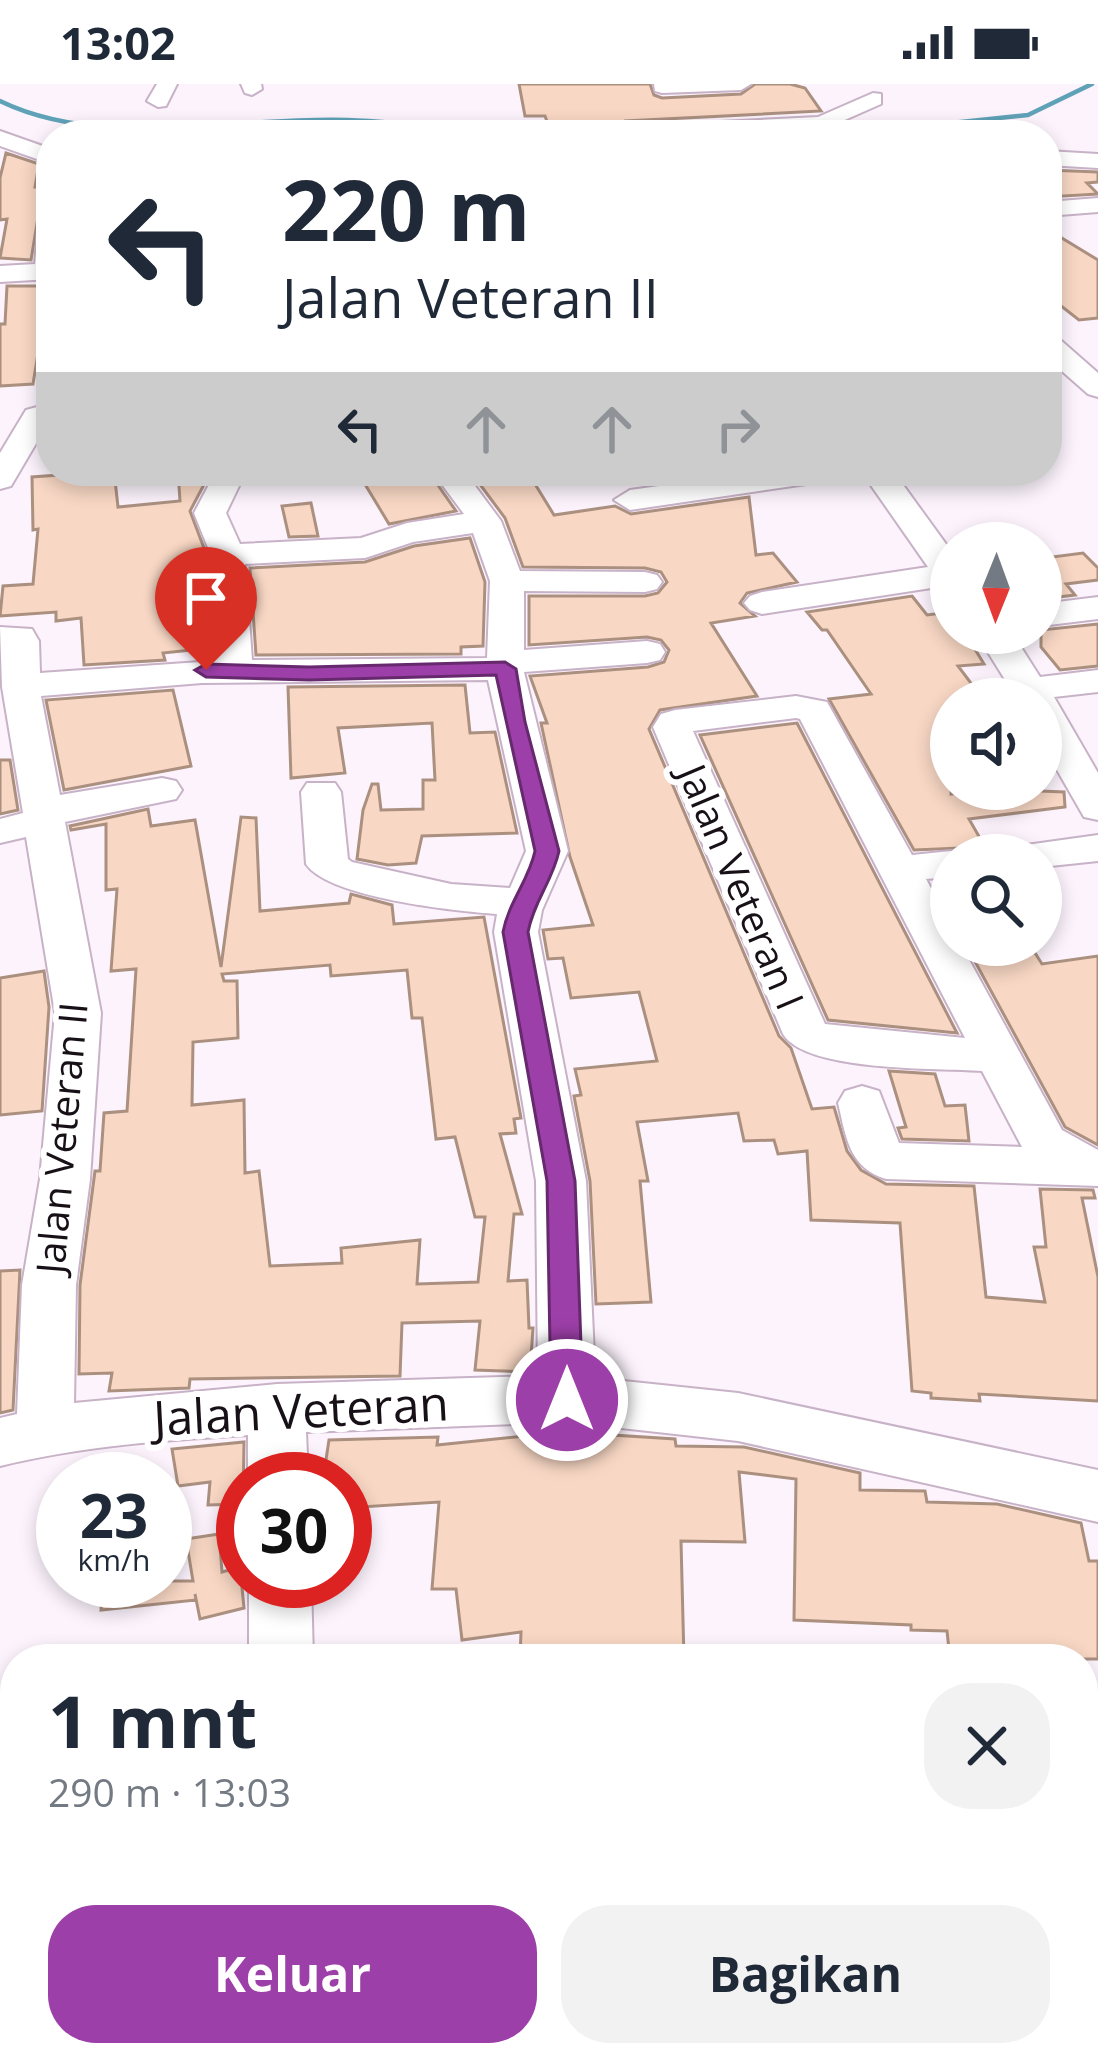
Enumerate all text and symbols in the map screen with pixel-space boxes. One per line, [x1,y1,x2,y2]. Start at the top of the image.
text: 13:02 [60,12,176,73]
text: 220 m [282,151,530,266]
icon: left [84,168,240,324]
text: Jalan Veteran II [282,260,659,334]
icon: left [327,396,393,462]
icon: ahead [453,396,519,462]
icon: ahead [579,396,645,462]
icon: right [705,396,771,462]
north arrow [930,522,1062,654]
map controls [930,522,1062,966]
pin [155,547,257,670]
icon: arrive [173,565,239,631]
button: sound [930,678,1062,810]
street label: Jalan Veteran I [665,752,818,1017]
button: search [930,834,1062,966]
street label: Jalan Veteran II [22,1000,99,1280]
position arrow [504,1337,630,1463]
street label: Jalan Veteran [148,1369,450,1450]
speed limit sign: 30 [216,1452,372,1608]
text: 23 [80,1474,148,1556]
text: km/h [78,1539,150,1580]
text: 1 mnt [48,1671,257,1769]
button: close [924,1683,1050,1809]
text: 290 m · 13:03 [48,1765,291,1818]
button: Keluar [48,1905,537,2043]
button: Bagikan [561,1905,1050,2043]

